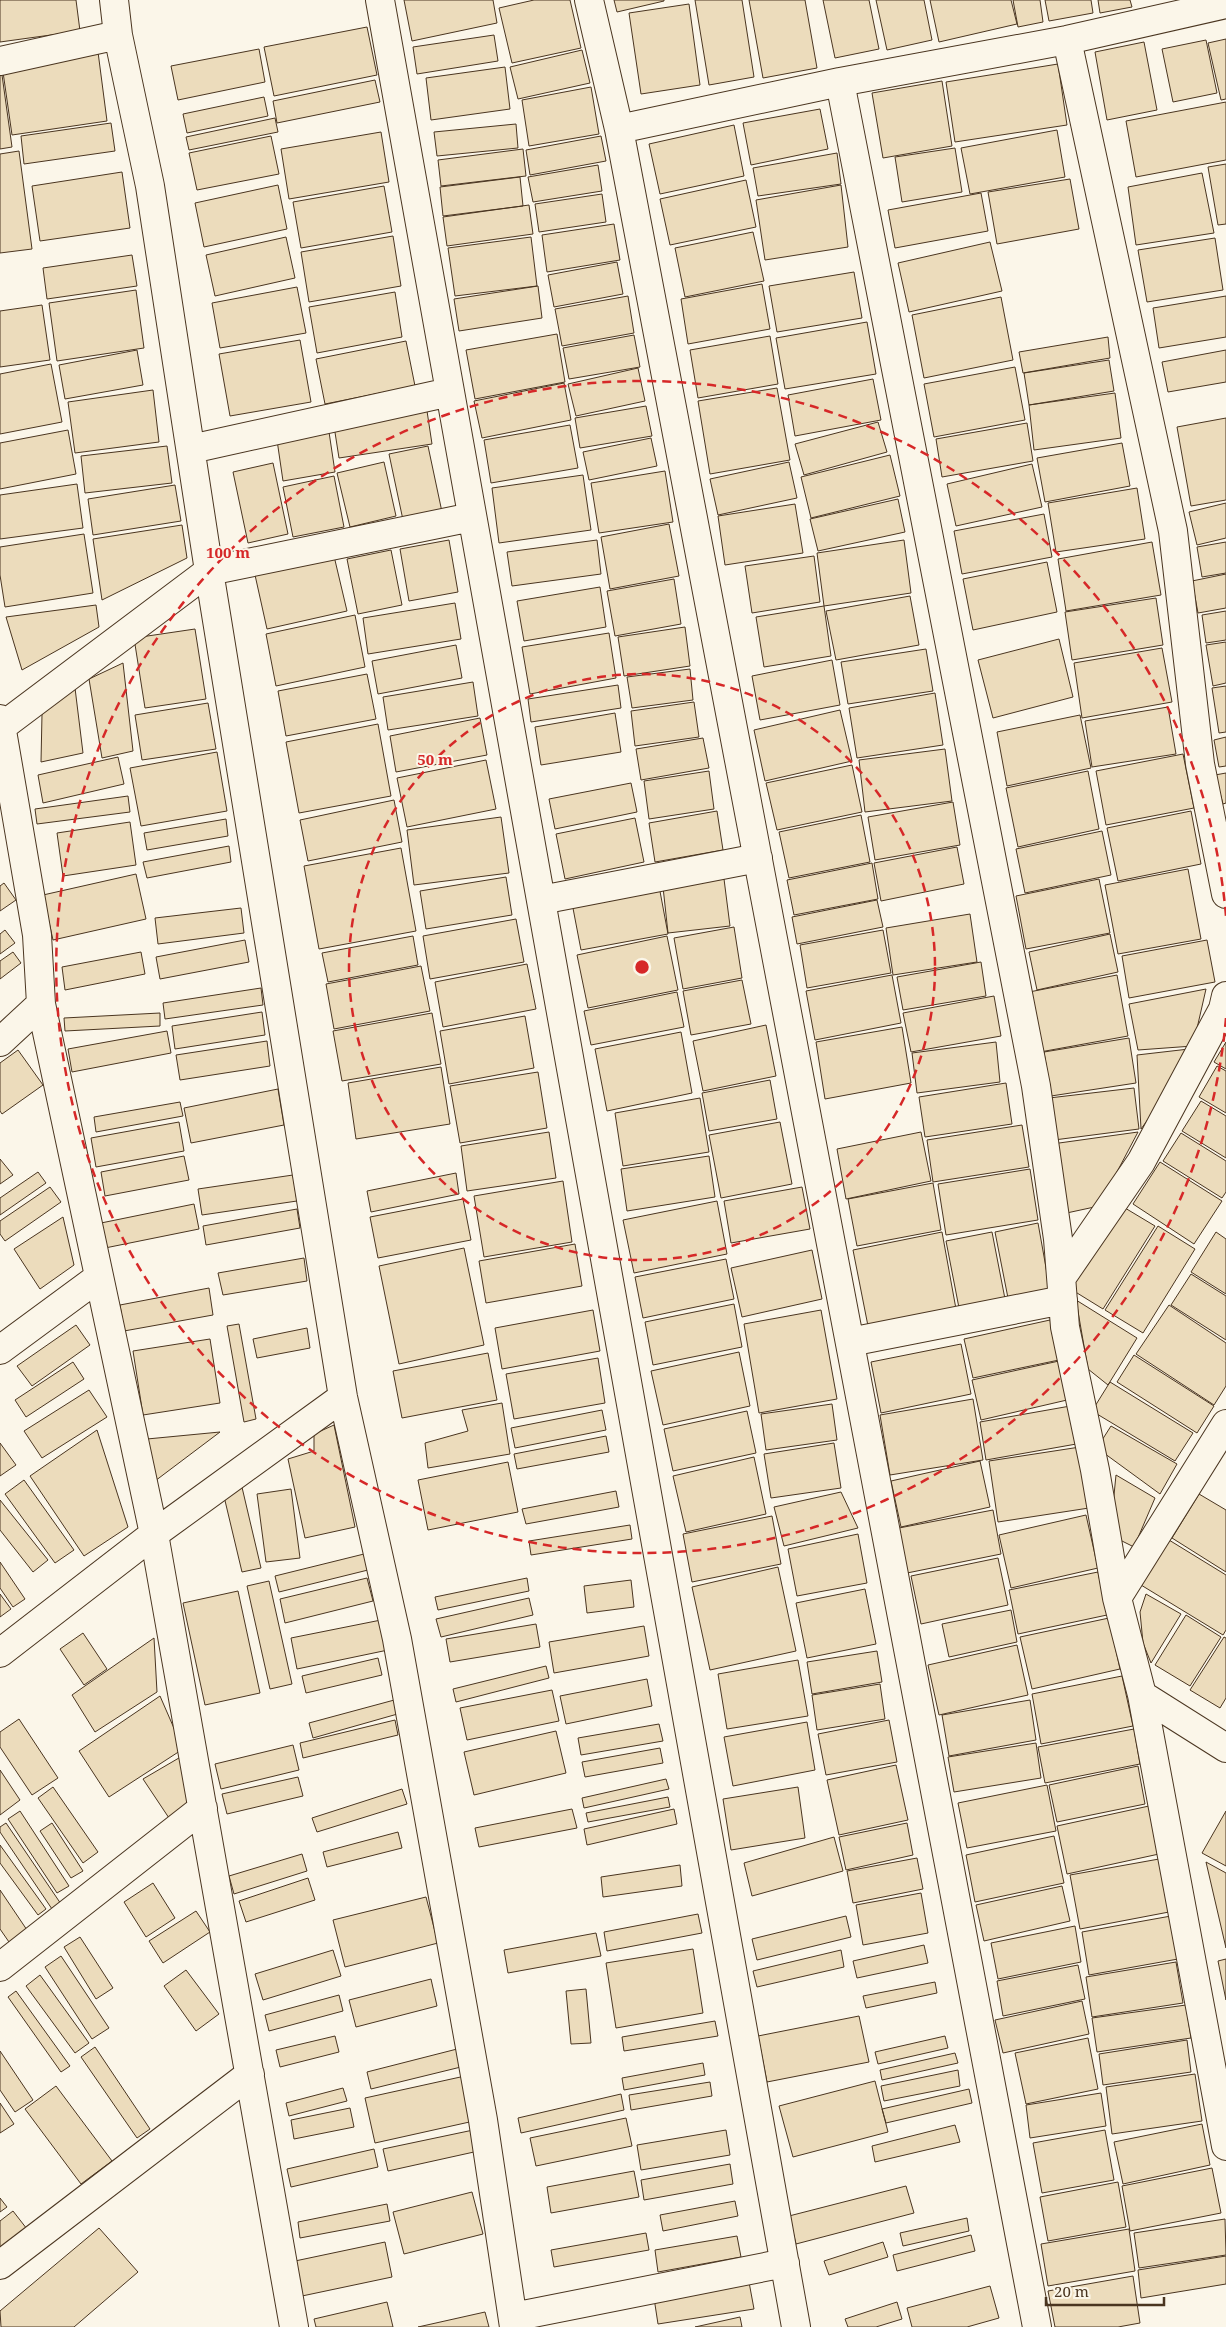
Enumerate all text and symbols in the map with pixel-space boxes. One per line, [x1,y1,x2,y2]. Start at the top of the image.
text: 100 m [206,542,250,562]
text: 50 m [417,749,453,769]
centre of rings [633,958,651,976]
scale bar [1046,2274,1164,2306]
text: 20 m [1054,2281,1089,2301]

